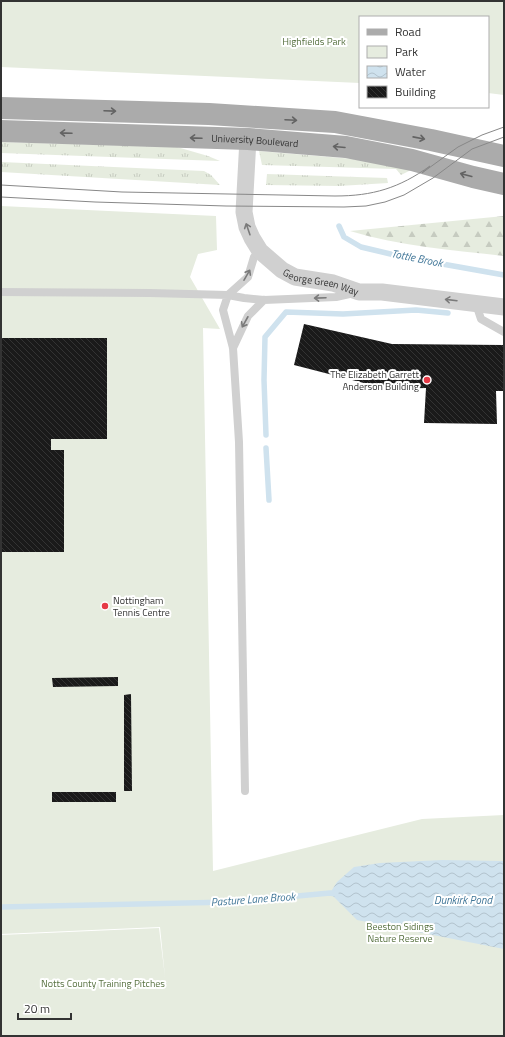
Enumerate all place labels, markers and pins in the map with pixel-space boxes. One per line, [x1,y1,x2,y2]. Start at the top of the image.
place label: The Elizabeth Garrett Anderson Building [330,367,419,394]
marker: The Elizabeth Garrett Anderson Building [422,375,432,385]
place label: Nottingham Tennis Centre [113,593,170,620]
marker: Nottingham Tennis Centre [100,601,110,611]

